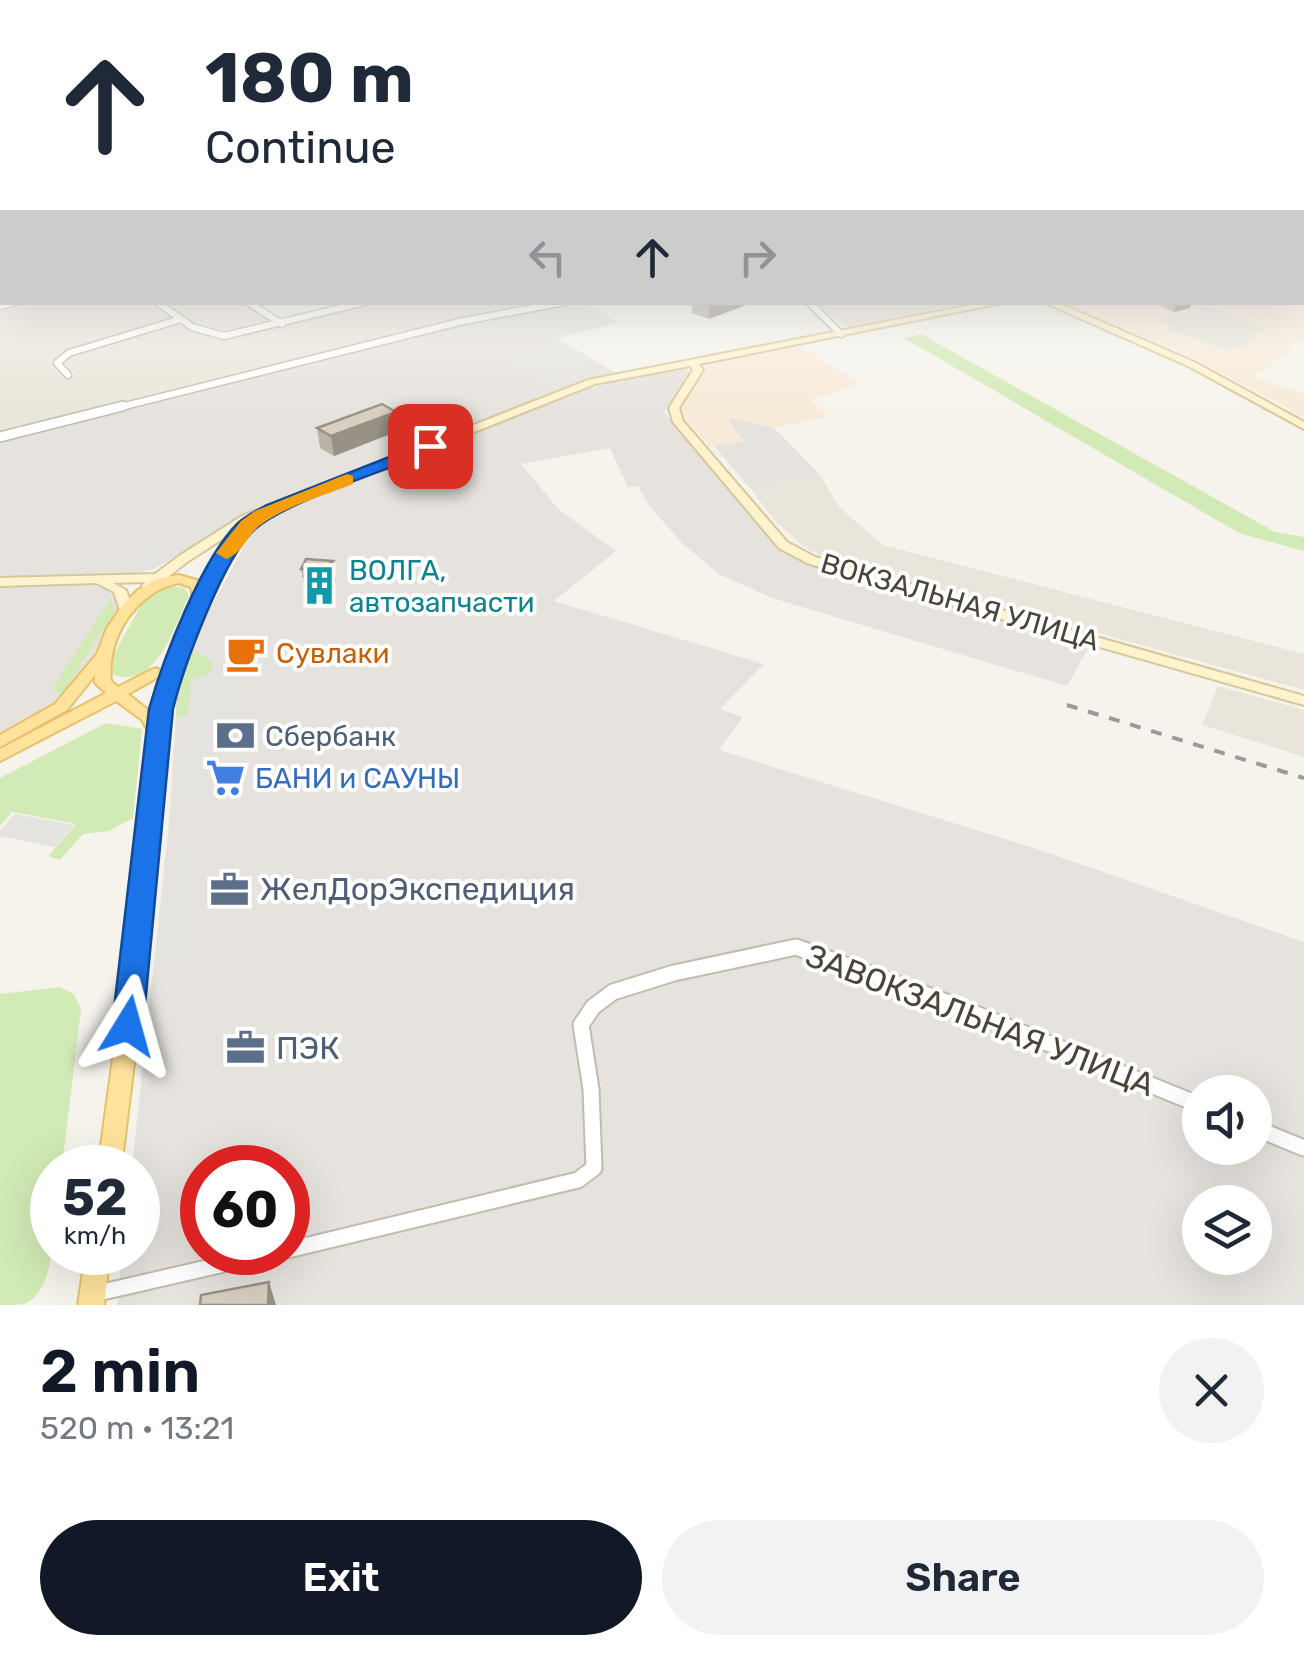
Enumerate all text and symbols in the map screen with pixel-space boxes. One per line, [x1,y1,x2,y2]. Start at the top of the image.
text: 180 m [205,37,414,120]
icon: ahead [40,40,170,170]
text: Continue [205,121,396,174]
icon: left [520,230,575,285]
icon: ahead [625,230,680,285]
icon: right [730,230,785,285]
pin [388,404,473,489]
icon: arrive [403,419,458,474]
street label: ВОКЗАЛЬНАЯ УЛИЦА [817,546,1103,658]
place label: ВОЛГА, автозапчасти [349,554,535,619]
building icon: ВОЛГА, автозапчасти [298,565,340,607]
cafe icon: Сувлаки [225,632,267,674]
place label: Сувлаки [276,637,389,670]
bank icon: Сбербанк [214,715,256,757]
place label: Сбербанк [265,720,396,753]
supermarket icon: БАНИ и САУНЫ [204,757,246,799]
place label: БАНИ и САУНЫ [255,762,460,795]
office icon: ЖелДорЭкспедиция [209,868,251,910]
place label: ЖелДорЭкспедиция [260,870,575,908]
street label: ЗАВОКЗАЛЬНАЯ УЛИЦА [800,936,1160,1104]
position arrow [76,974,180,1078]
office icon: ПЭК [225,1027,267,1069]
place label: ПЭК [276,1029,340,1067]
map controls [1182,1075,1272,1275]
button: sound [1182,1075,1272,1165]
speed limit sign: 60 [180,1145,310,1275]
text: 52 [63,1168,127,1228]
button: layers [1182,1185,1272,1275]
text: km/h [64,1221,126,1250]
text: 2 min [40,1336,200,1407]
button: close [1159,1338,1264,1443]
text: 520 m · 13:21 [40,1409,234,1447]
button: Exit [40,1520,642,1635]
button: Share [662,1520,1264,1635]

